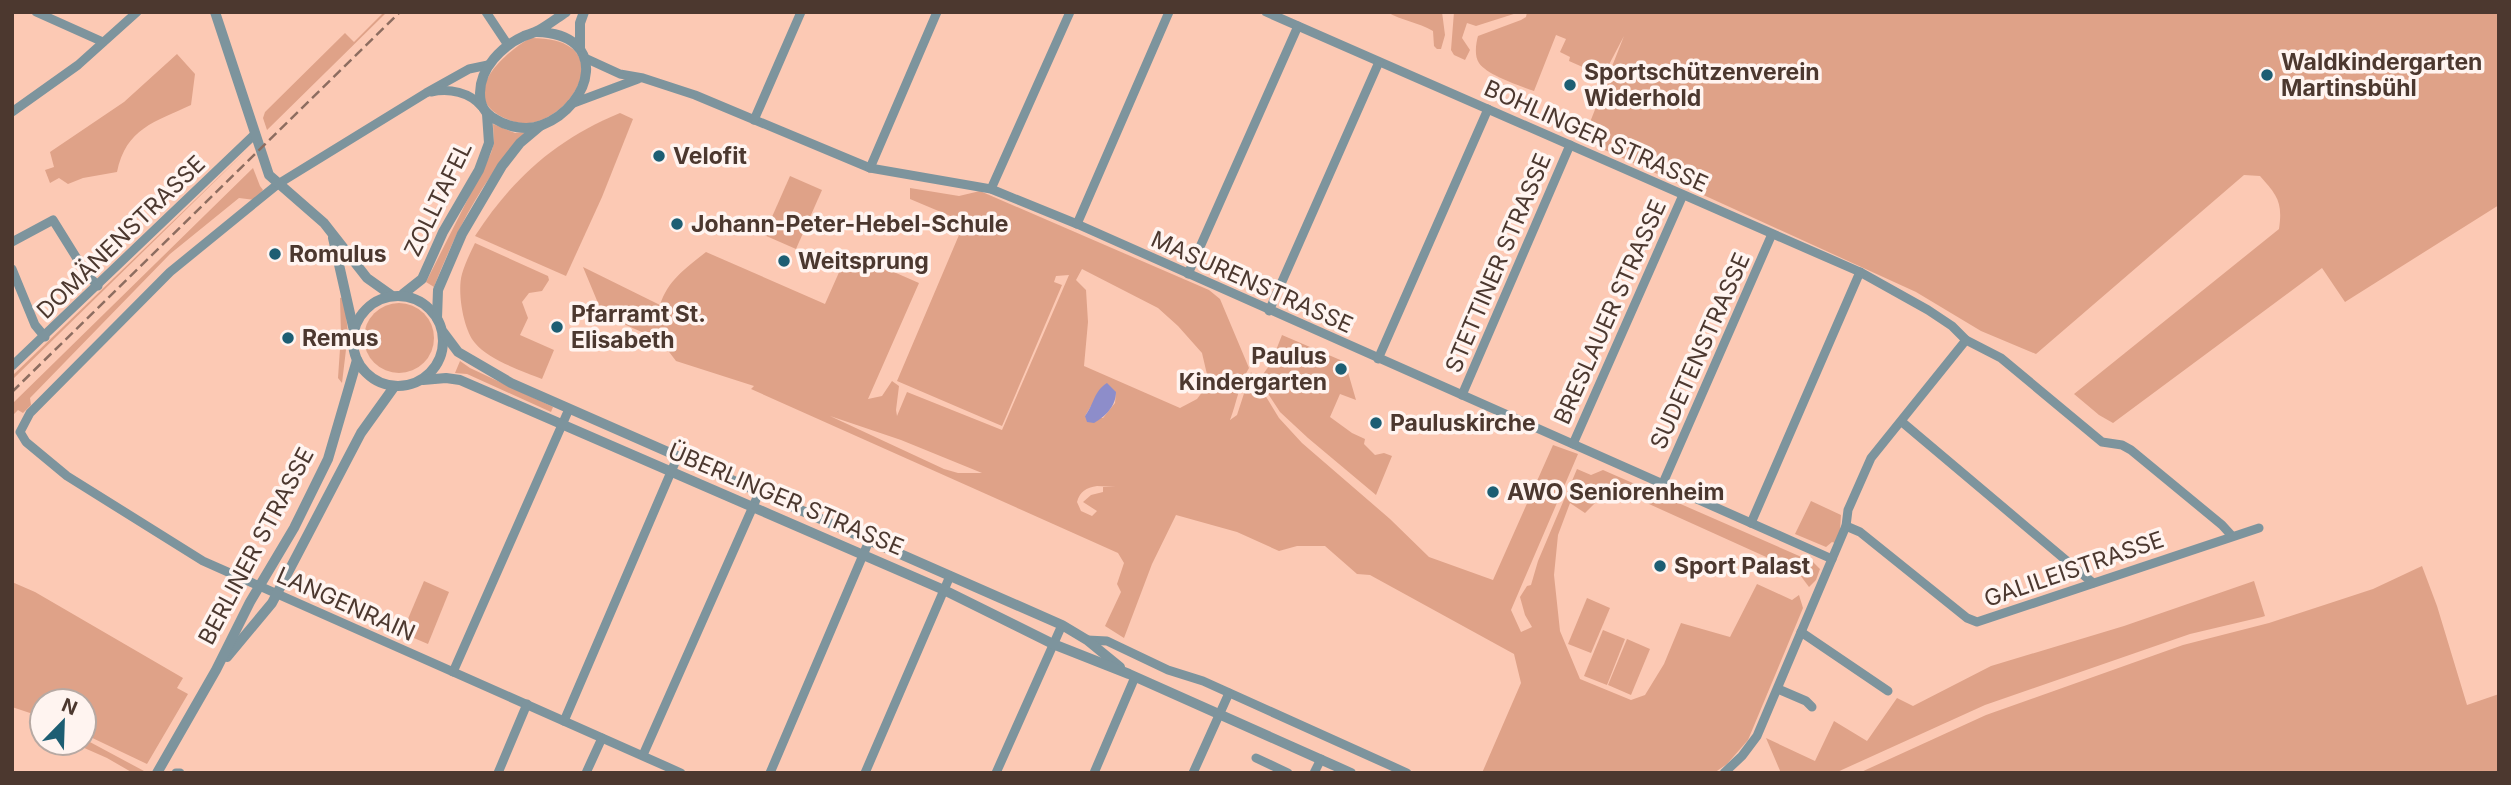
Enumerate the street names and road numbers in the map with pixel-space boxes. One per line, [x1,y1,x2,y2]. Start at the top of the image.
street label: BOHLINGER STRASSE [1480,74,1712,198]
street label: ZOLLTAFEL [398,137,478,261]
street label: DOMÄNENSTRASSE [31,149,211,325]
street label: STETTINER STRASSE [1439,149,1557,377]
street label: BRESLAUER STRASSE [1548,195,1672,429]
street label: MASURENSTRASSE [1147,225,1357,339]
street label: SUDETENSTRASSE [1644,249,1756,453]
street label: ÜBERLINGER STRASSE [664,437,908,561]
street label: BERLINER STRASSE [192,443,320,649]
street label: GALILEISTRASSE [1980,525,2168,613]
street label: LANGENRAIN [272,561,420,647]

